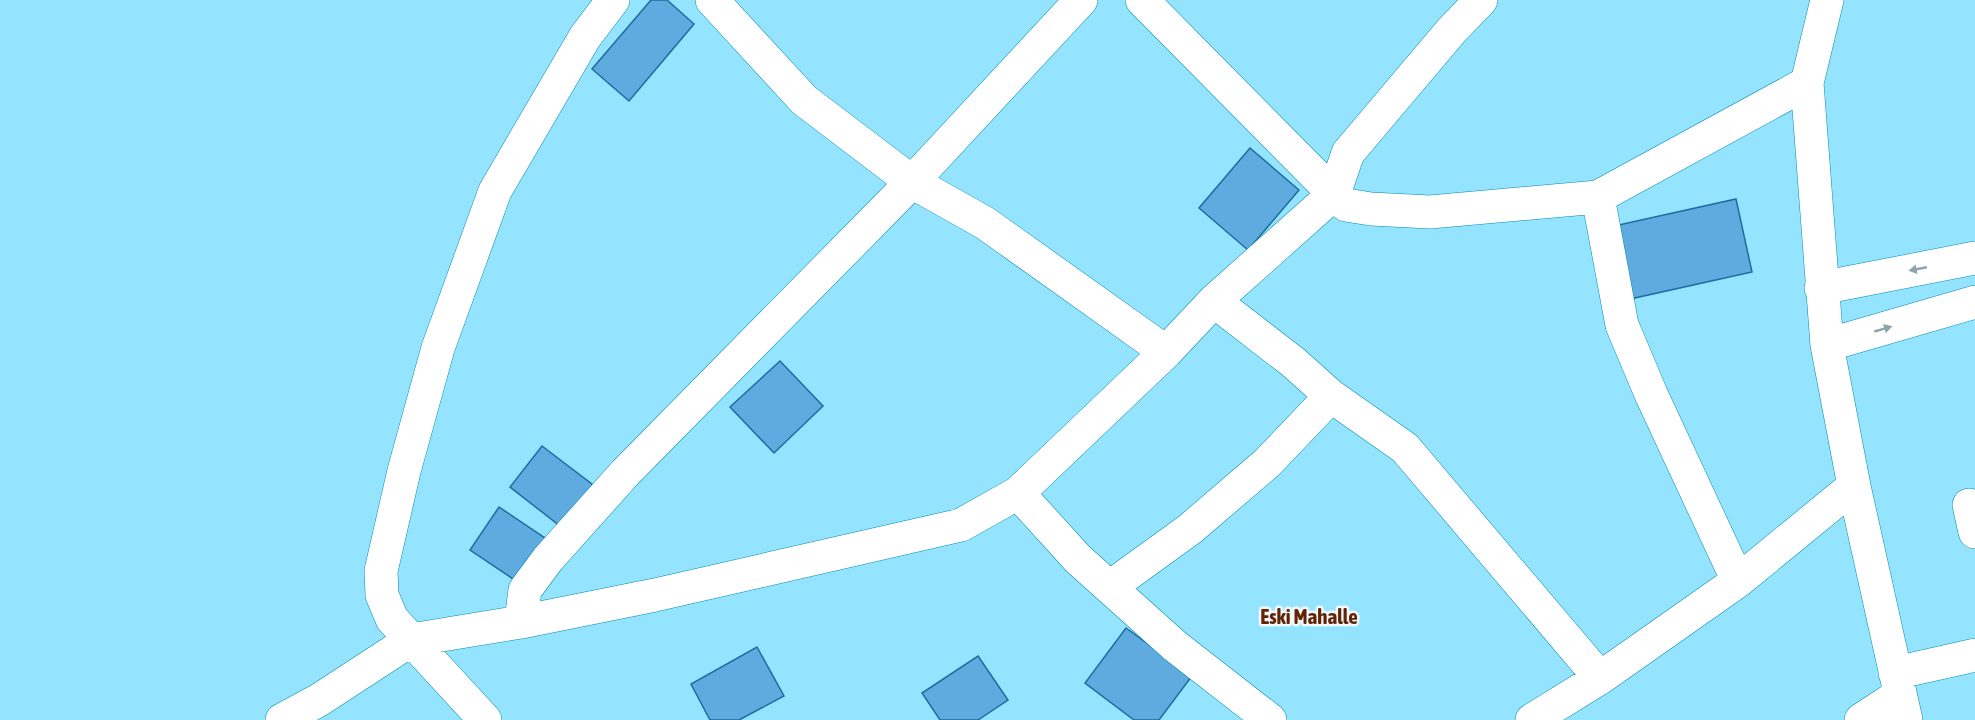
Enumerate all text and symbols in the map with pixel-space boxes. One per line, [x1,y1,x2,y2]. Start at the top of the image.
one-way arrow [1908,265,1927,274]
one-way arrow [1874,324,1892,333]
district label: Eski Mahalle [1260,604,1358,628]

